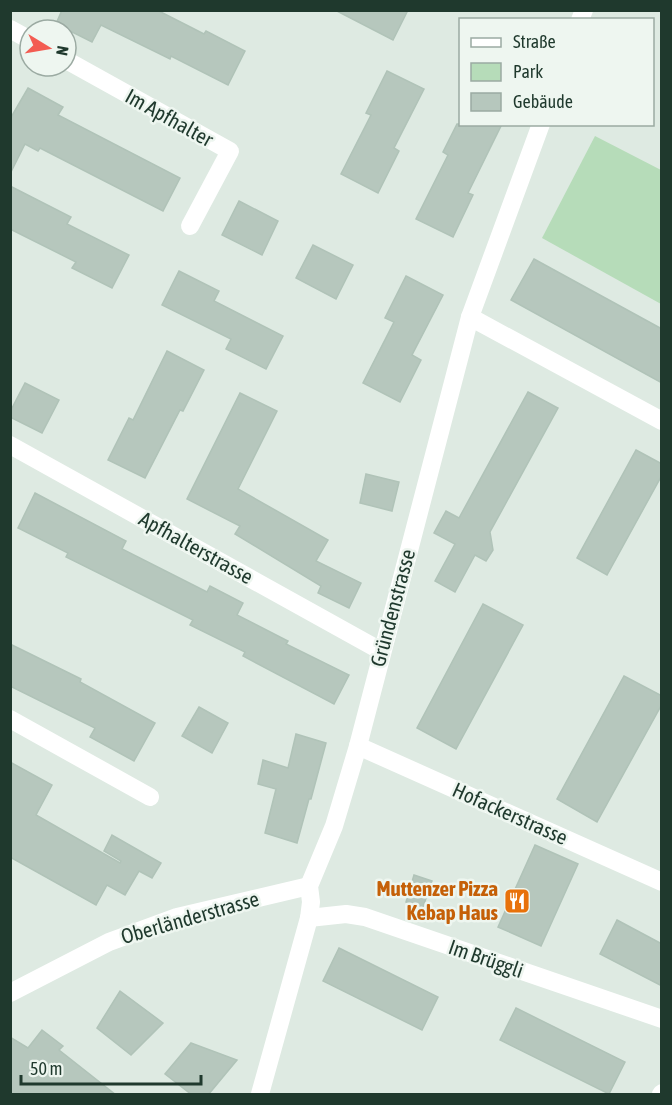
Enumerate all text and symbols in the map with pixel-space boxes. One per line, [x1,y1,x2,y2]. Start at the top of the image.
north arrow [18,18,78,78]
legend [459,18,654,126]
text: Straße [513,31,556,52]
text: N [53,45,72,57]
text: Park [513,61,543,82]
street label: Im Apfhalter [121,83,218,151]
text: Gebäude [513,91,573,112]
street label: Apfhalterstrasse [135,506,258,588]
street label: Gründenstrasse [365,546,419,669]
street label: Hofackerstrasse [449,777,572,849]
place label: Muttenzer Pizza Kebap Haus [376,876,499,924]
street label: Oberländerstrasse [118,886,262,948]
restaurant icon: Muttenzer Pizza Kebap Haus [502,886,532,916]
street label: Im Brüggli [446,934,527,982]
scale bar [21,1048,201,1086]
text: 50 m [30,1058,62,1079]

